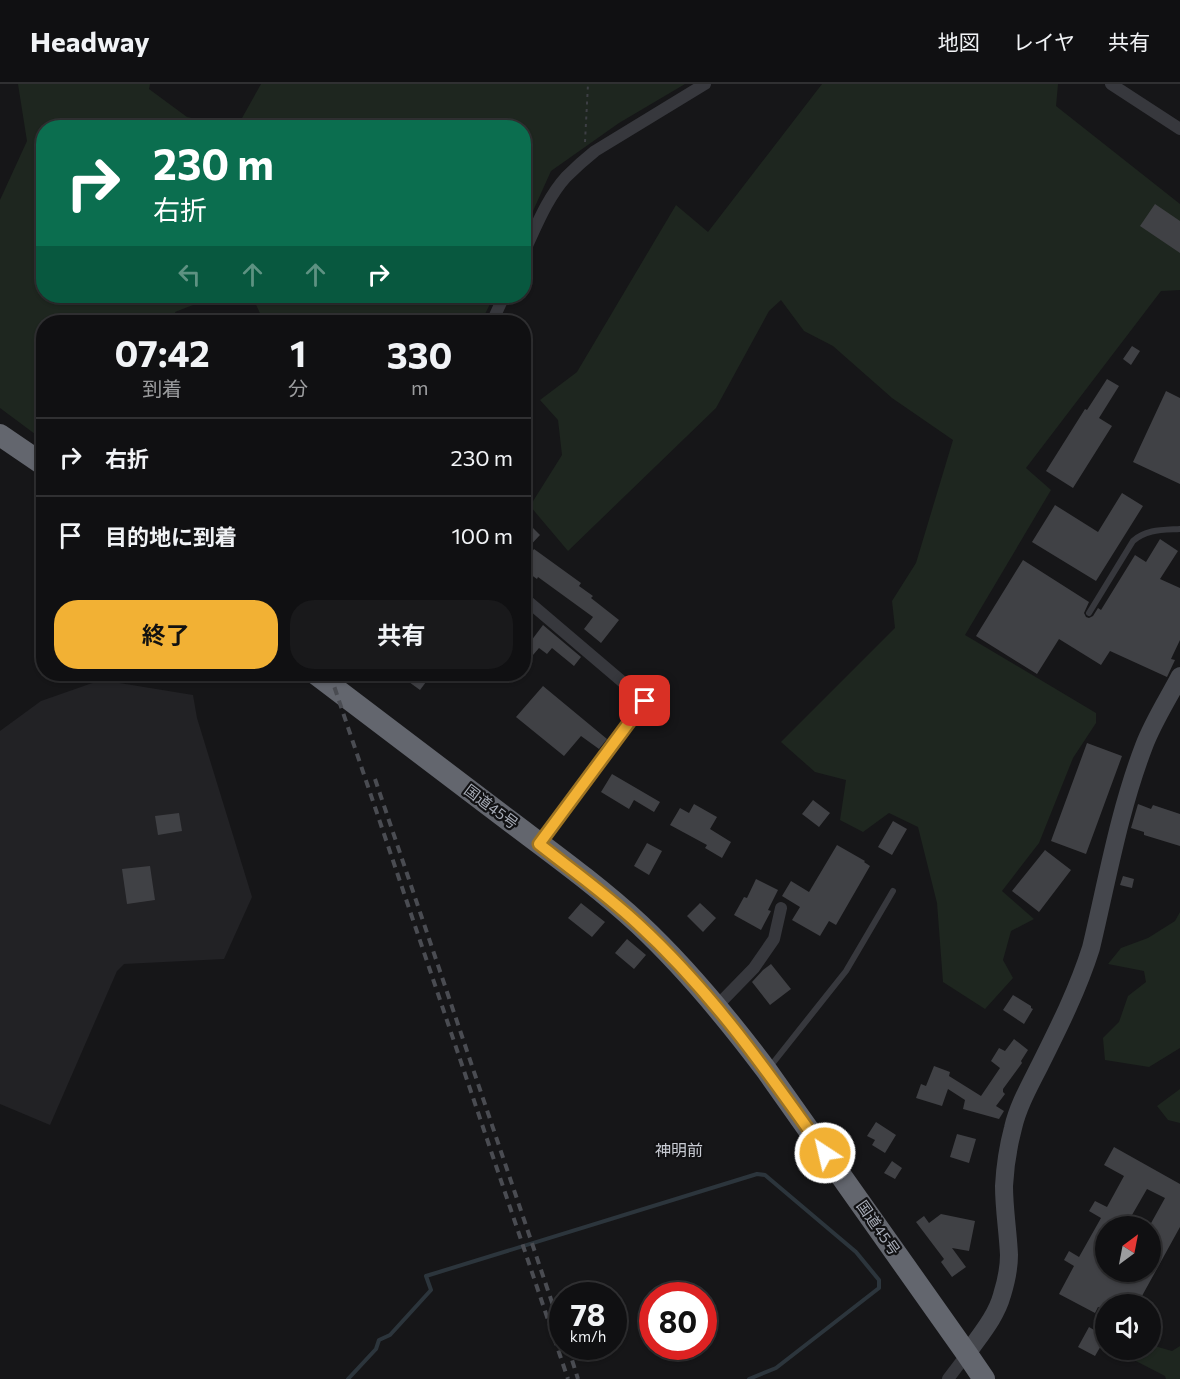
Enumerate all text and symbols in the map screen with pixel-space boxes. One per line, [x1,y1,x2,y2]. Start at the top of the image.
text: Headway [30,24,150,58]
text: 地図 [938,29,980,54]
text: レイヤ [1013,29,1075,54]
text: 共有 [1108,29,1150,54]
text: 230 m [153,137,274,189]
icon: right [54,144,132,222]
text: 右折 [153,193,207,226]
icon: left [173,258,206,291]
icon: ahead [236,258,269,291]
icon: ahead [299,258,332,291]
icon: right [362,258,395,291]
text: 07:42 [115,330,210,374]
text: 1 [290,330,306,374]
text: 330 [387,332,452,376]
text: m [411,375,428,399]
text: 到着 [142,376,182,400]
text: 分 [288,376,308,400]
icon: right [54,441,87,474]
text: 230 m [450,444,513,471]
text: 右折 [105,445,149,472]
icon: arrive [54,519,87,552]
text: 100 m [451,522,513,549]
text: 目的地に到着 [105,523,237,550]
button: 終了 [54,600,278,669]
button: 共有 [290,600,513,669]
pin [619,675,670,726]
icon: arrive [628,684,661,717]
street label: 国道45号 [461,780,522,832]
position arrow [793,1121,857,1185]
district label: 神明前 [655,1140,703,1159]
street label: 国道45号 [853,1197,904,1258]
north arrow [1095,1216,1161,1282]
map controls [1095,1216,1161,1360]
speed limit sign: 80 [639,1282,717,1360]
button: sound [1095,1294,1161,1360]
text: 78 [571,1295,605,1332]
text: km/h [570,1327,606,1345]

